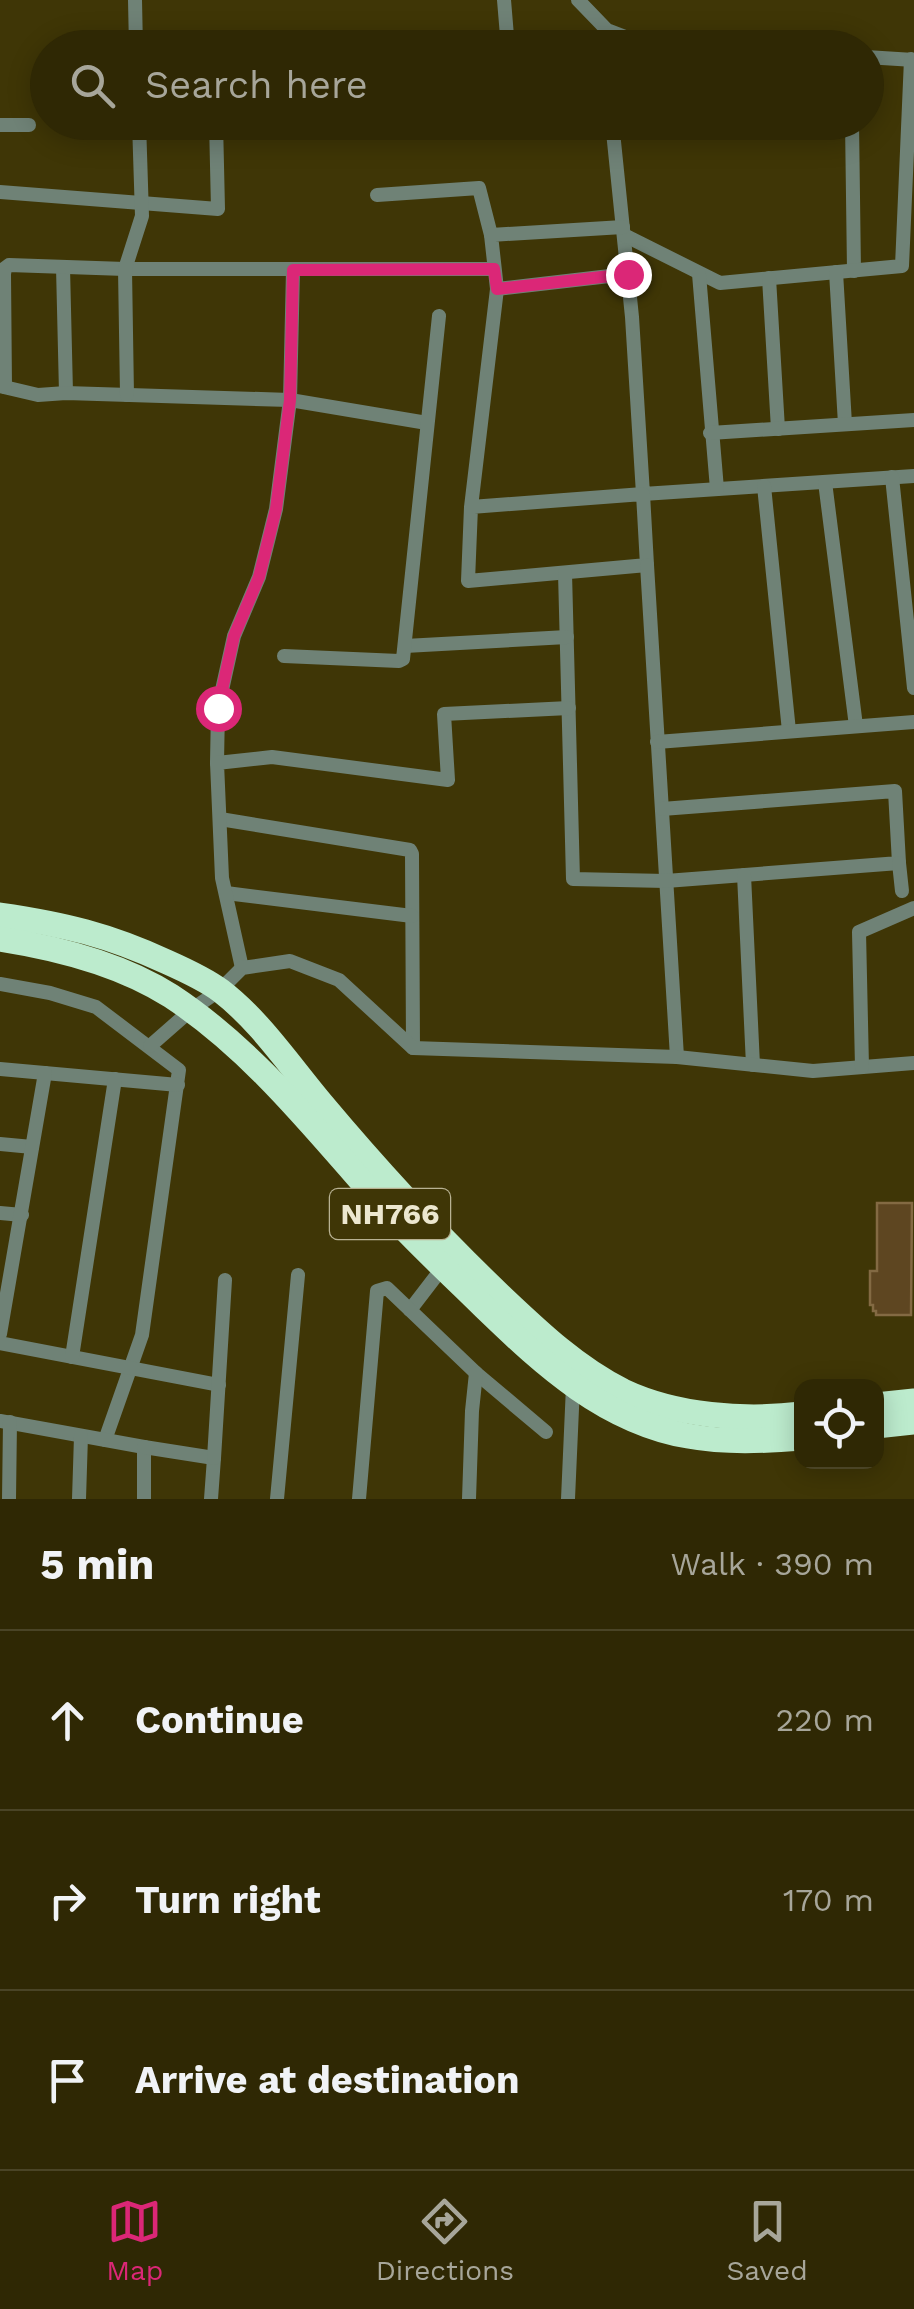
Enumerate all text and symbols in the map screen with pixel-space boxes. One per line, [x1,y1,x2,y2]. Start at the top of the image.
search box [30,30,884,140]
icon: search [65,58,120,113]
text: Search here [145,63,368,107]
route end [606,252,652,298]
route start [196,686,242,732]
road number: NH766 [330,1189,450,1239]
map controls [794,1379,884,1469]
button: locate [794,1379,884,1469]
text: 5 min [40,1540,154,1589]
text: Walk · 390 m [670,1545,874,1583]
icon: ahead [40,1693,95,1748]
text: Continue [135,1698,304,1742]
text: 220 m [775,1701,874,1739]
icon: right [40,1873,95,1928]
text: Turn right [135,1878,321,1922]
text: 170 m [783,1881,874,1919]
icon: arrive [40,2053,95,2108]
text: Arrive at destination [135,2058,520,2102]
tab: Map [106,2194,163,2287]
tab: Directions [376,2194,514,2287]
tab: Saved [726,2194,808,2287]

